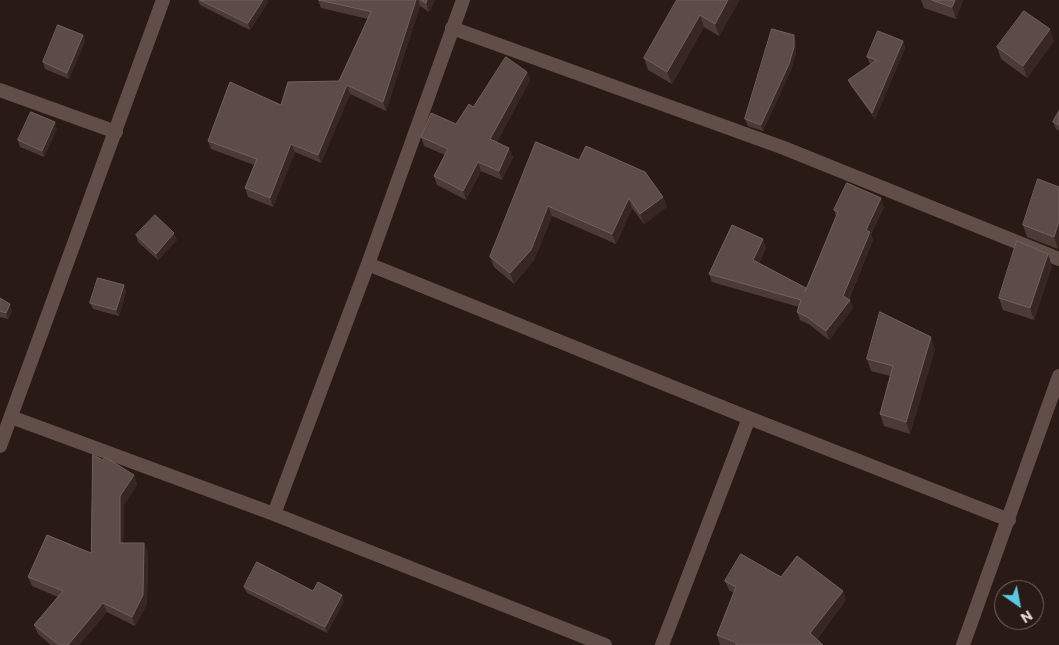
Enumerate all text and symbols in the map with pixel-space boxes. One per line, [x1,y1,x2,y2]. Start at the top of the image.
north arrow [994,580,1044,630]
text: N [1018,607,1036,627]

